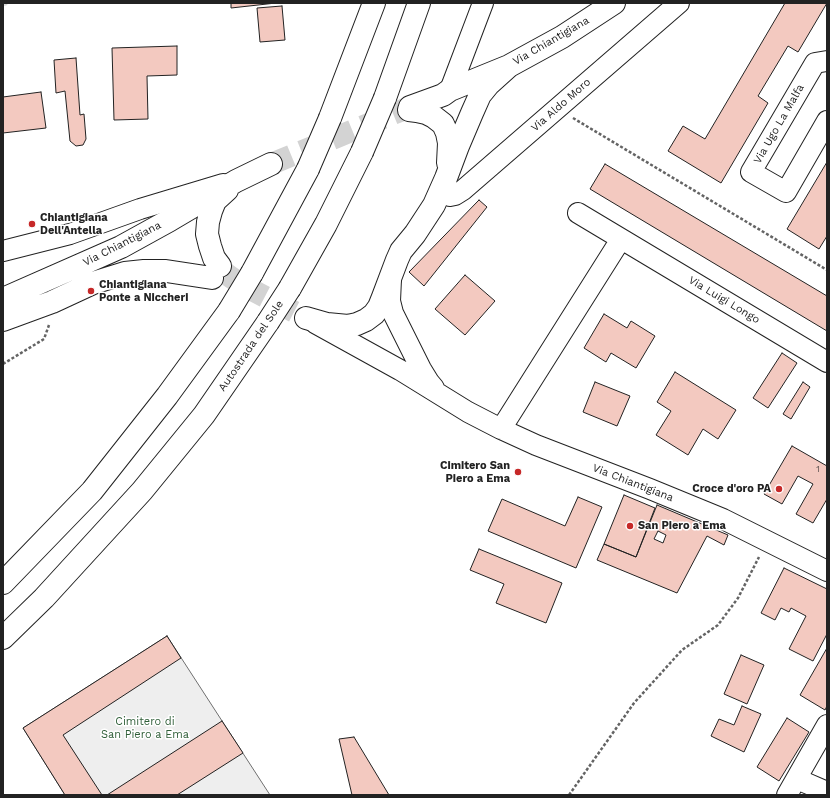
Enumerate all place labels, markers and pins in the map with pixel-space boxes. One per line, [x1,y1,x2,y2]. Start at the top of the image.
place label: Chiantigiana Dell'Antella [40,211,108,237]
marker: Chiantigiana Dell'Antella [27,219,37,229]
place label: Chiantigiana Ponte a Niccheri [99,278,188,304]
marker: Chiantigiana Ponte a Niccheri [86,286,96,296]
place label: Cimitero San Piero a Ema [440,459,510,485]
marker: Cimitero San Piero a Ema [513,467,523,477]
place label: Croce d'oro PA [692,482,771,496]
marker: Croce d'oro PA [774,484,784,494]
place label: San Piero a Ema [638,519,726,533]
marker: San Piero a Ema [625,521,635,531]

